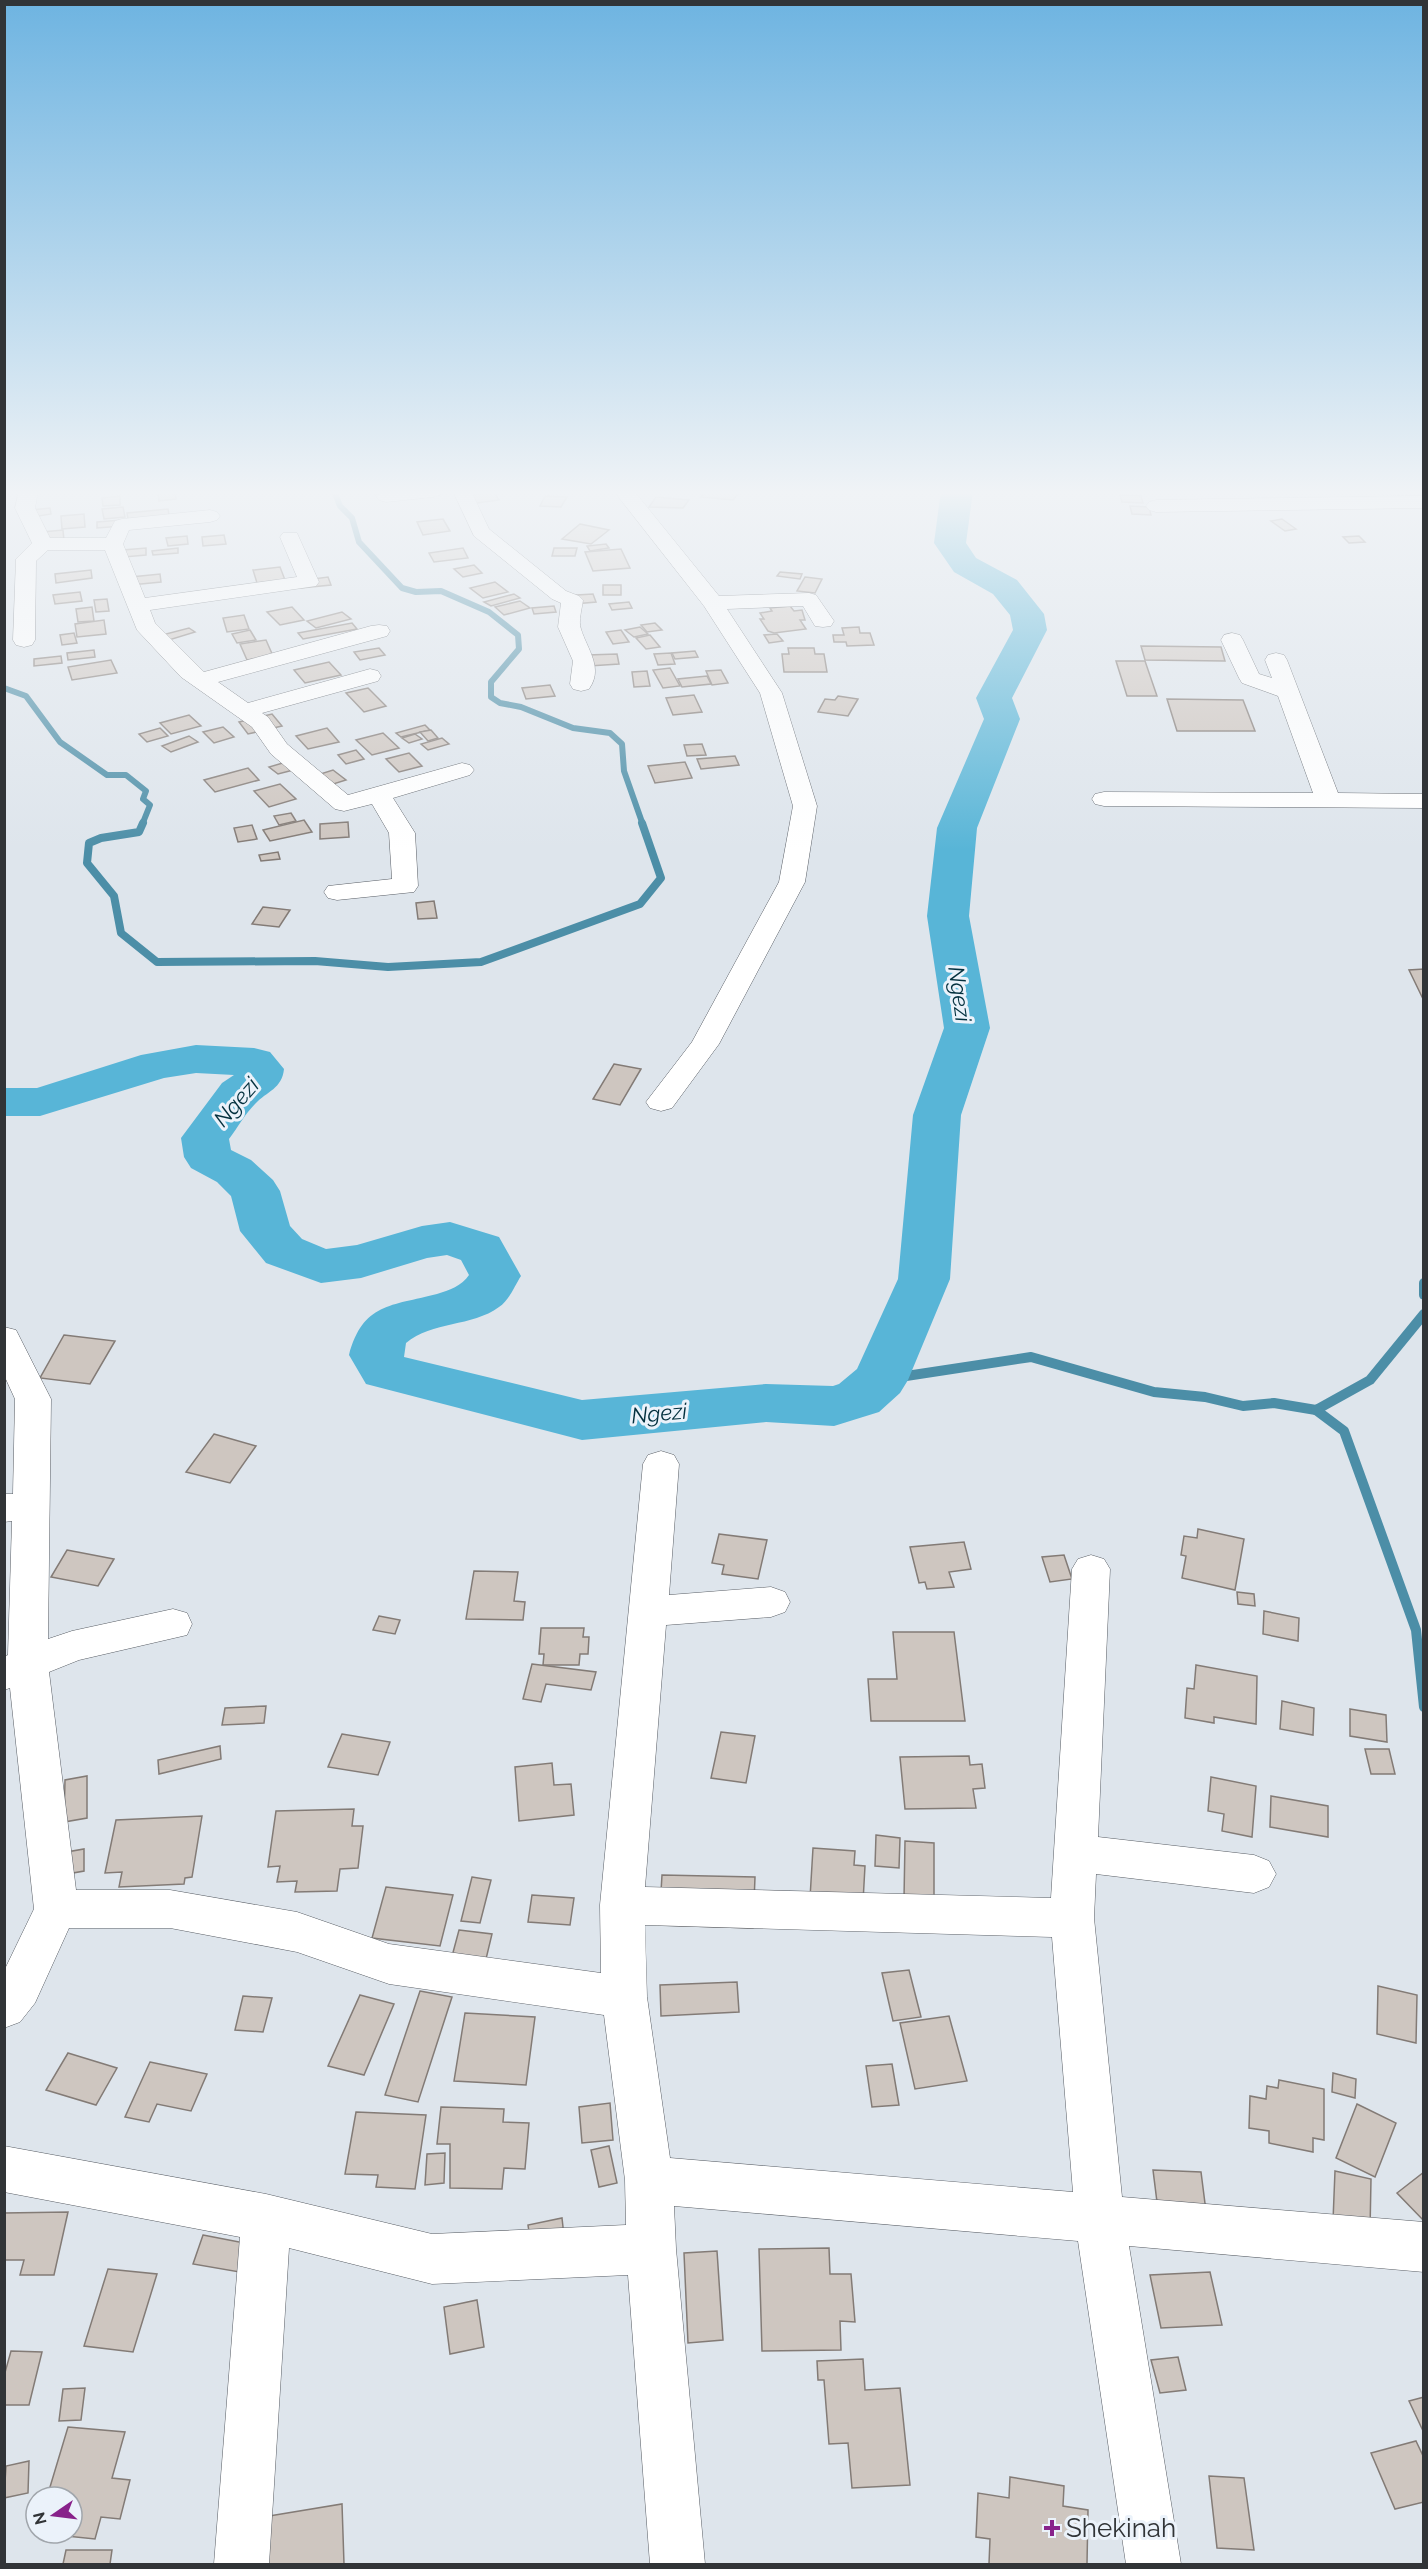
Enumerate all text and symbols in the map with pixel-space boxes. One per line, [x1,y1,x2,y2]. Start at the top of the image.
water label: Ngezi [943,965,977,1025]
water label: Ngezi [208,1071,265,1132]
water label: Ngezi [630,1398,689,1428]
north arrow [24,2485,84,2545]
text: N [29,2510,51,2527]
place label: Shekinah [1066,2513,1176,2543]
marker: Shekinah [1043,2519,1061,2537]

